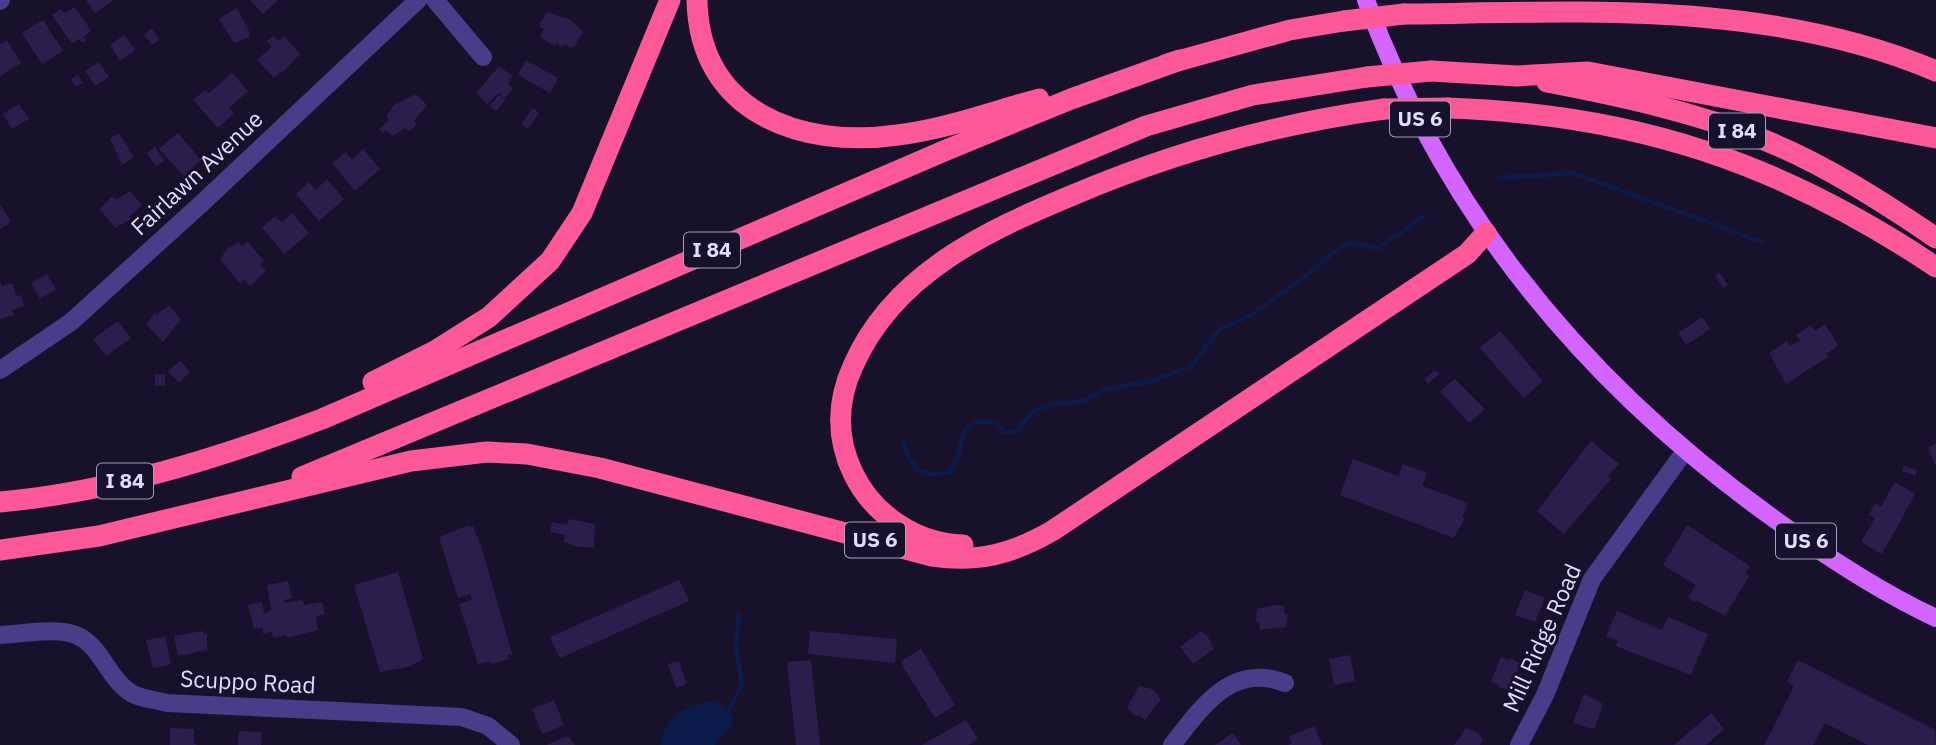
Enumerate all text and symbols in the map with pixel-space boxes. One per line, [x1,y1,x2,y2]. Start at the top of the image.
road number: US 6 [1390,102,1450,136]
street label: Fairlawn Avenue [124,103,269,241]
road number: I 84 [1709,114,1765,148]
road number: I 84 [684,232,740,268]
road number: I 84 [97,463,153,498]
road number: US 6 [845,522,905,558]
road number: US 6 [1776,524,1836,558]
street label: Mill Ridge Road [1495,559,1587,716]
street label: Scuppo Road [179,662,317,700]

